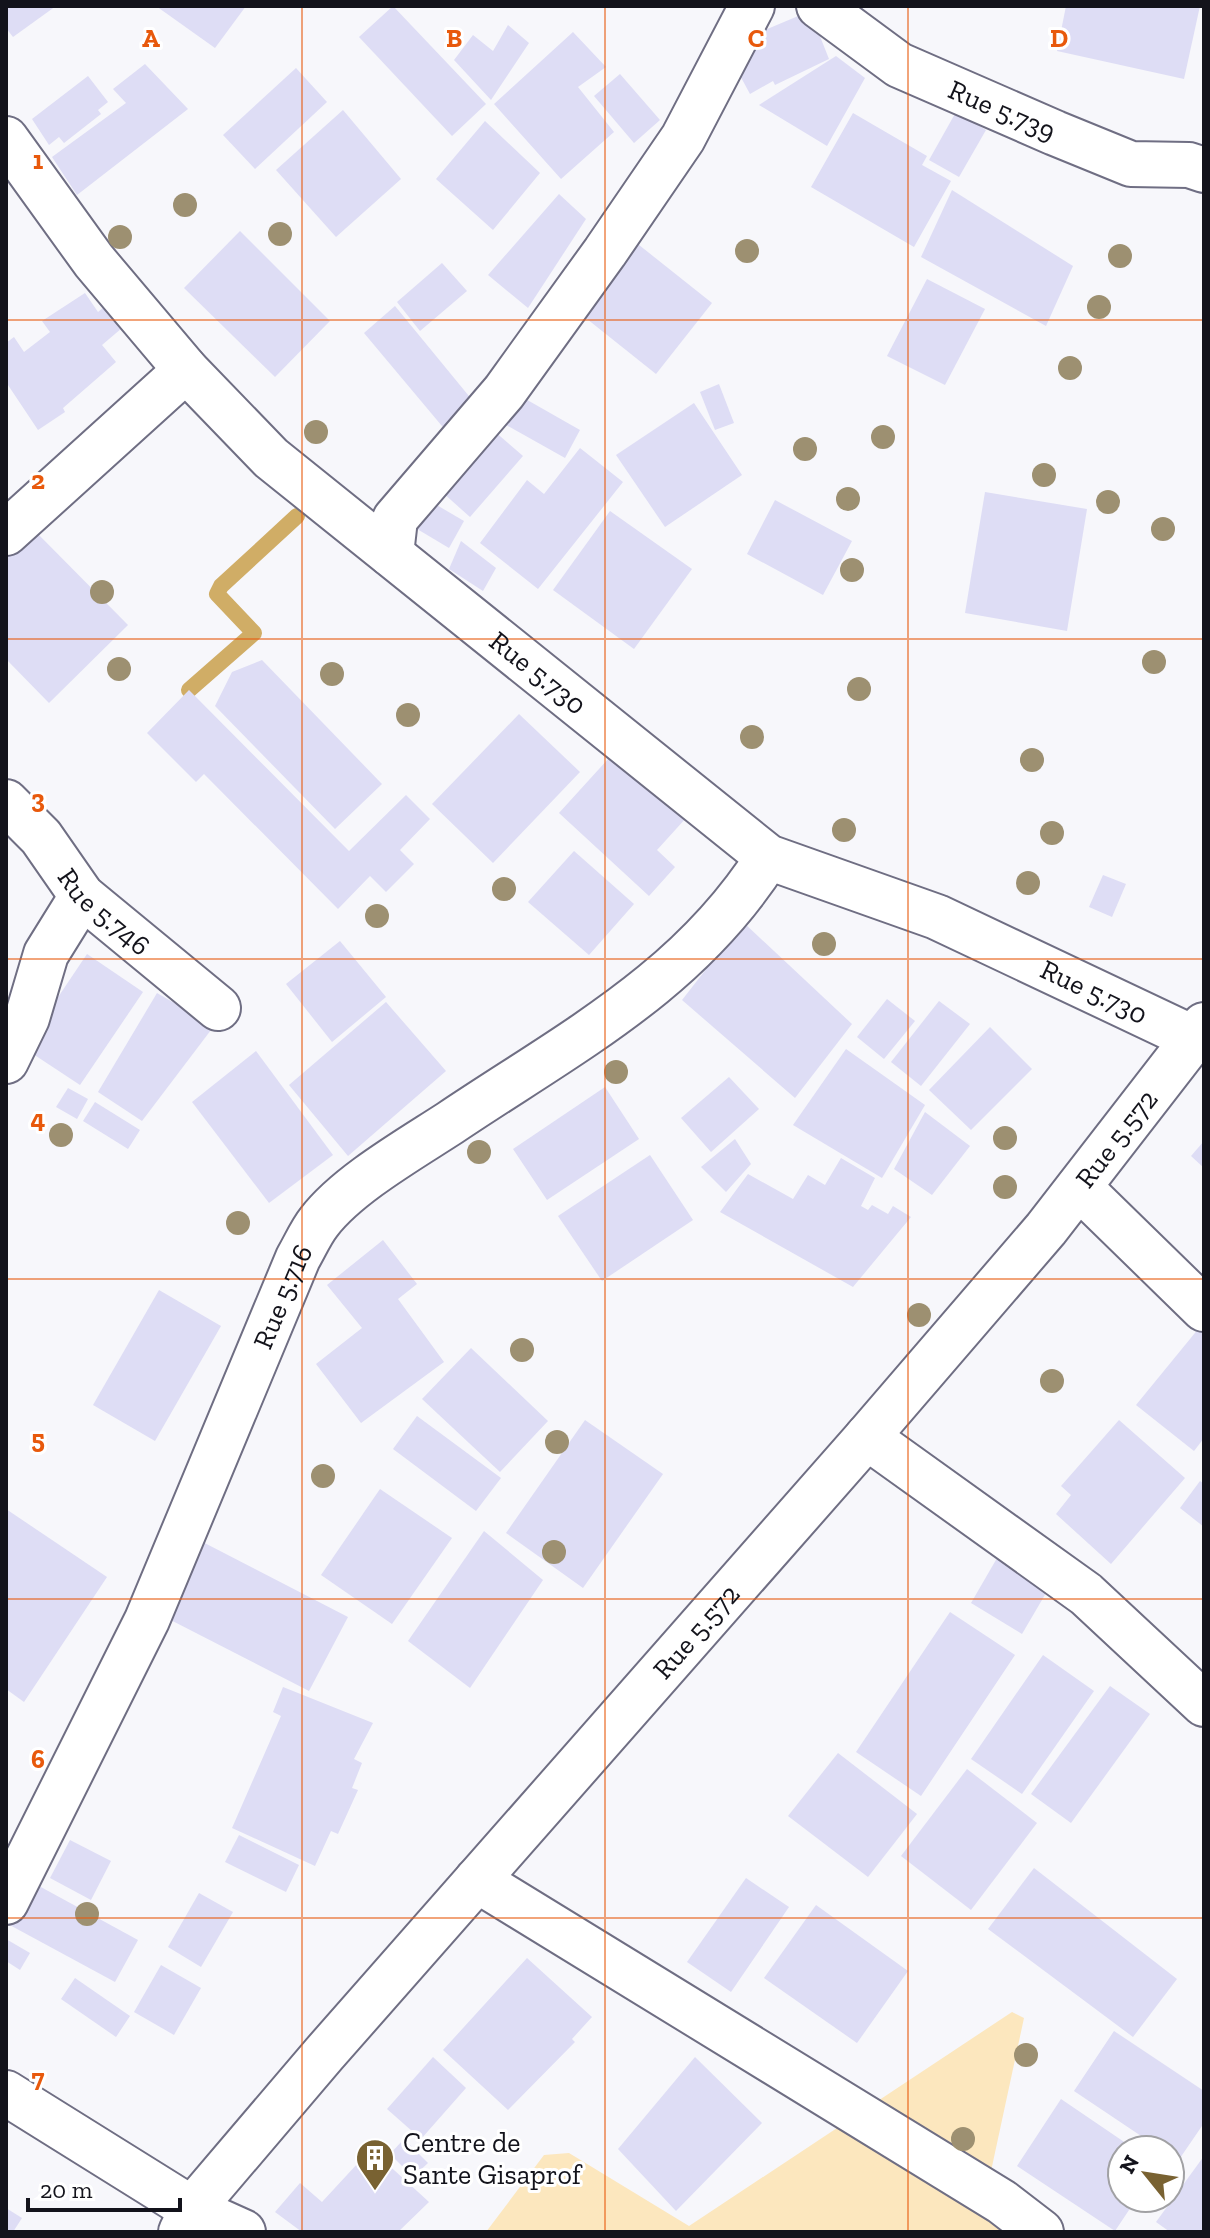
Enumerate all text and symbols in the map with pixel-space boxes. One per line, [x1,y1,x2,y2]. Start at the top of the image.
text: A [142,22,160,54]
text: B [446,22,462,54]
text: C [748,22,764,54]
text: D [1050,22,1068,54]
street label: Rue 5.739 [944,72,1061,148]
text: 1 [33,144,44,176]
text: 2 [31,464,45,496]
street label: Rue 5.730 [483,624,593,721]
text: 3 [31,783,45,815]
street label: Rue 5.746 [51,862,157,962]
street label: Rue 5.730 [1035,952,1153,1031]
street label: Rue 5.572 [1068,1083,1164,1194]
text: 4 [31,1103,46,1135]
street label: Rue 5.716 [246,1238,319,1354]
text: 5 [31,1423,45,1455]
street label: Rue 5.572 [646,1577,746,1685]
text: 6 [31,1743,45,1775]
text: 7 [32,2062,45,2094]
place label: Centre de Sante Gisaprof [403,2126,583,2191]
north arrow [1106,2134,1186,2214]
building icon: Centre de Sante Gisaprof [354,2137,396,2192]
text: N [1113,2150,1145,2178]
scale bar [28,2162,180,2212]
text: 20 m [40,2175,93,2204]

